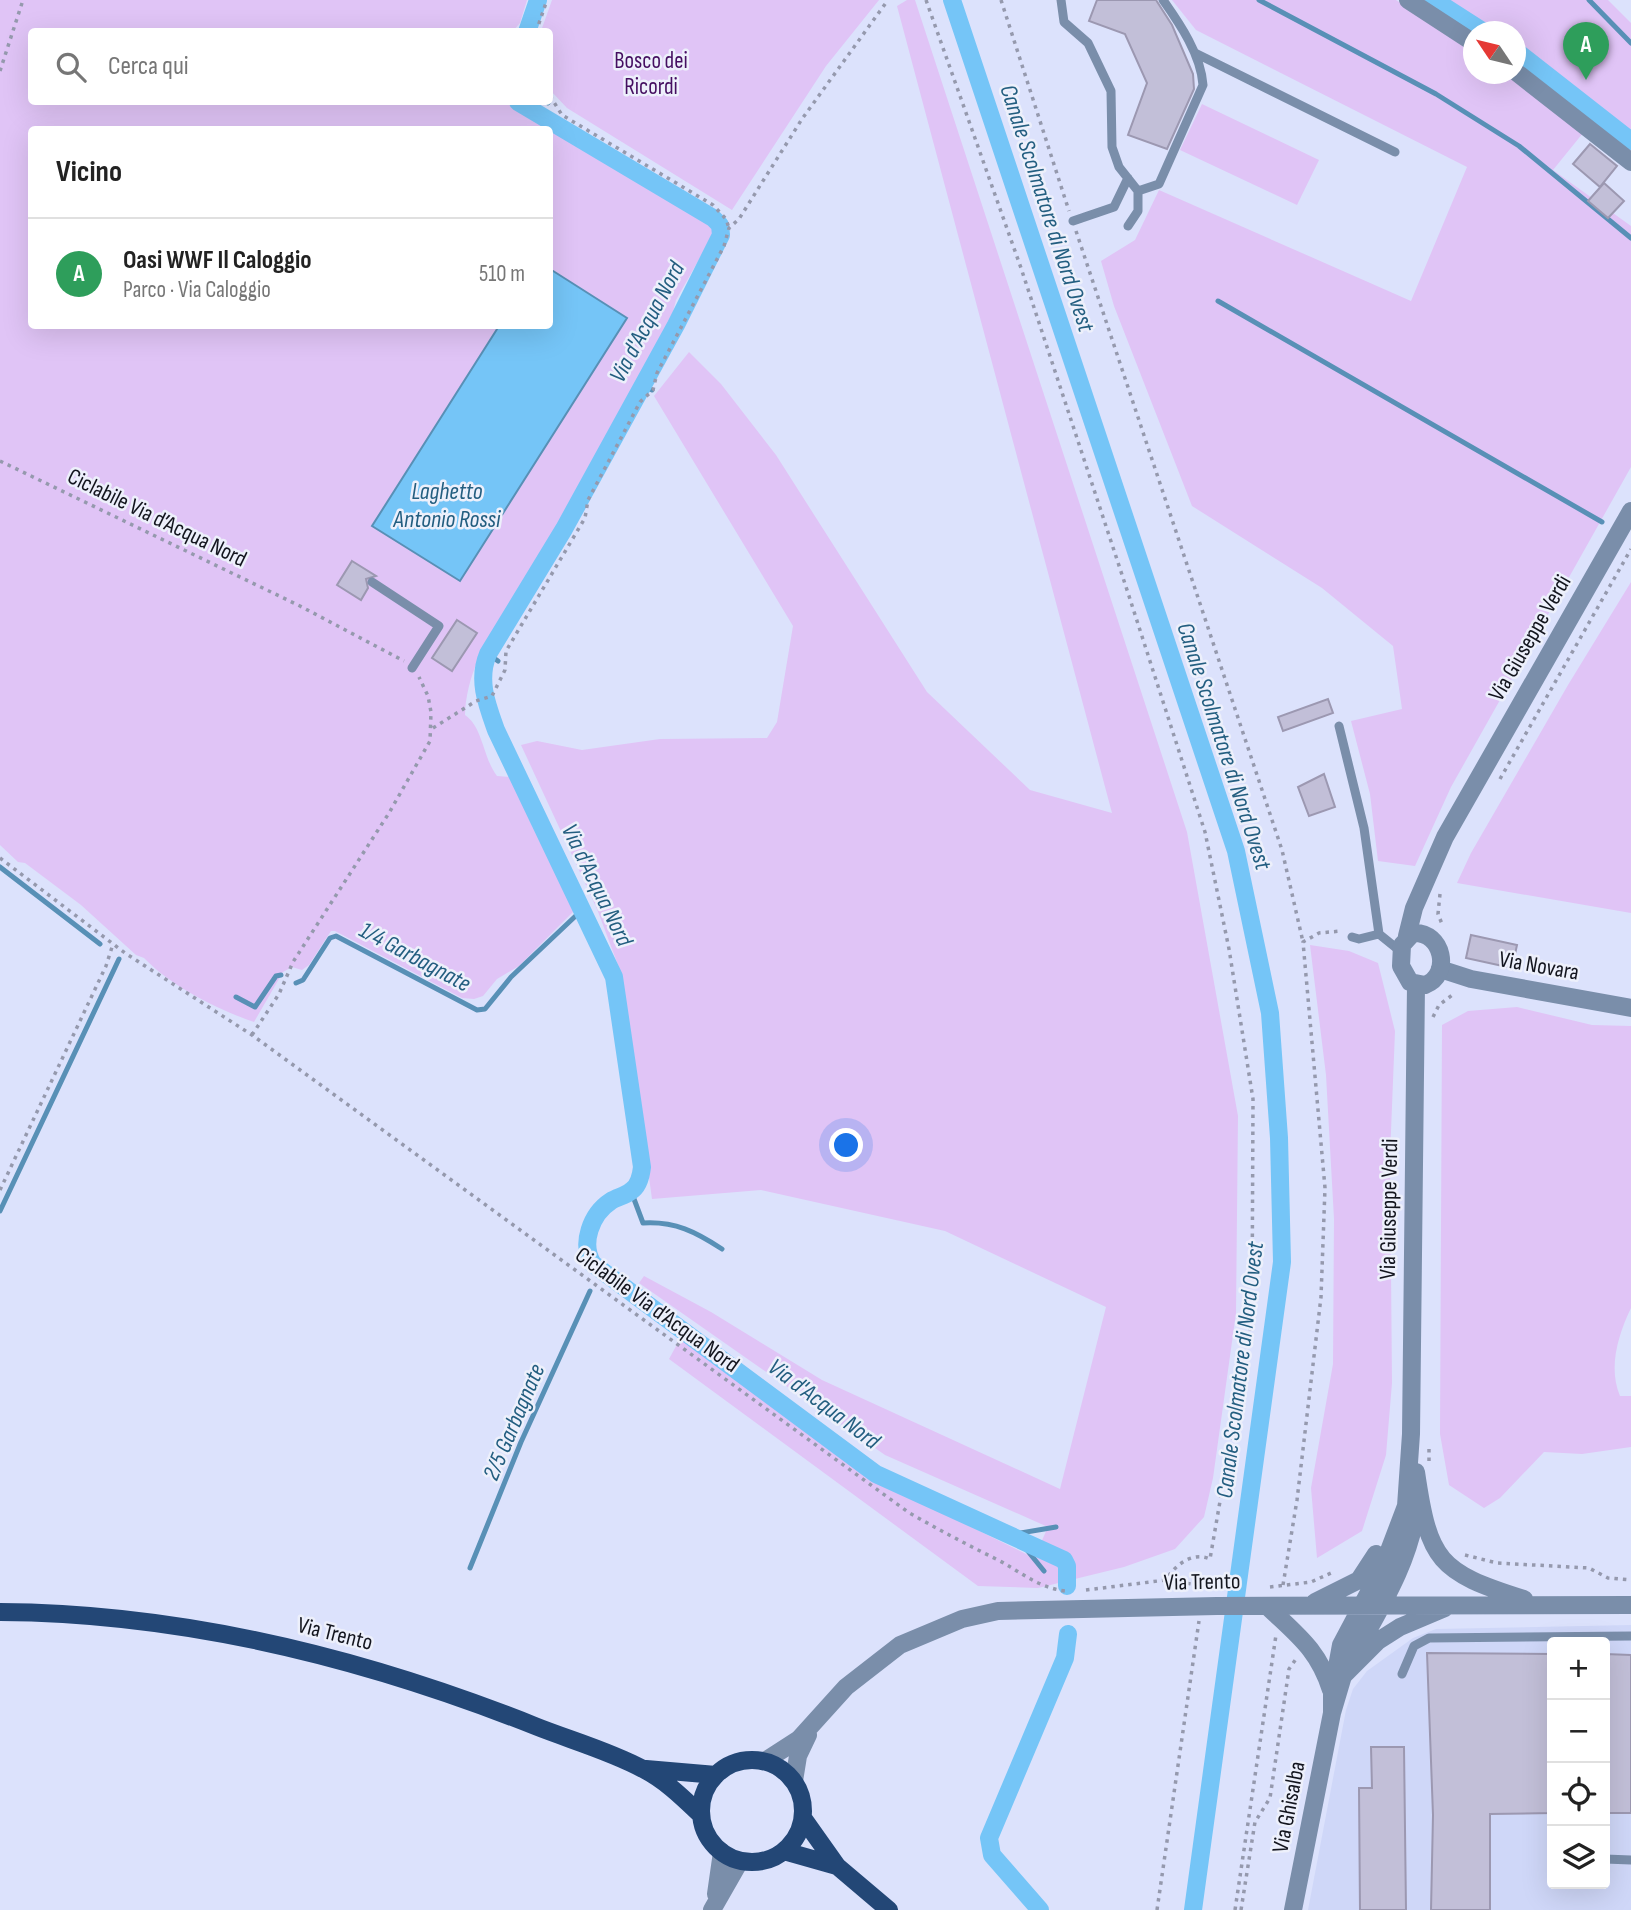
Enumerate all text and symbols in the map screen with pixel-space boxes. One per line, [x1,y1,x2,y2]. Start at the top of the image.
north arrow [1463,21,1526,84]
pin: A [1563,22,1609,80]
search box [28,28,553,105]
park label: Bosco dei Ricordi [614,47,688,101]
icon: search [52,48,90,86]
text: Cerca qui [108,51,189,82]
water label: Canale Scolmatore di Nord Ovest [993,81,1101,336]
text: Vicino [56,154,122,190]
text: Oasi WWF Il Caloggio [123,245,312,276]
water label: Via d'Acqua Nord [603,256,691,387]
text: A [74,260,84,288]
text: 510 m [479,260,525,288]
text: Parco · Via Caloggio [123,276,271,304]
street label: Ciclabile Via d’Acqua Nord [63,462,251,574]
water label: Laghetto Antonio Rossi [393,477,501,534]
street label: Via Giuseppe Verdi [1483,570,1577,706]
water label: Canale Scolmatore di Nord Ovest [1170,619,1278,874]
water label: Via d'Acqua Nord [555,819,640,952]
water label: 1/4 Garbagnate [354,916,476,998]
street label: Via Novara [1497,945,1581,987]
your location [829,1128,863,1162]
street label: Via Giuseppe Verdi [1374,1138,1404,1280]
water label: Canale Scolmatore di Nord Ovest [1210,1239,1270,1500]
street label: Ciclabile Via d’Acqua Nord [570,1241,744,1379]
water label: Via d'Acqua Nord [762,1353,887,1456]
water label: 2/5 Garbagnate [477,1360,551,1484]
street label: Via Trento [1163,1567,1241,1597]
street label: Via Trento [294,1611,376,1657]
map controls [1547,1637,1610,1889]
button: + [1547,1637,1610,1700]
button: − [1547,1700,1610,1763]
street label: Via Ghisalba [1266,1759,1312,1855]
button: locate [1547,1763,1610,1826]
button: layers [1547,1826,1610,1889]

